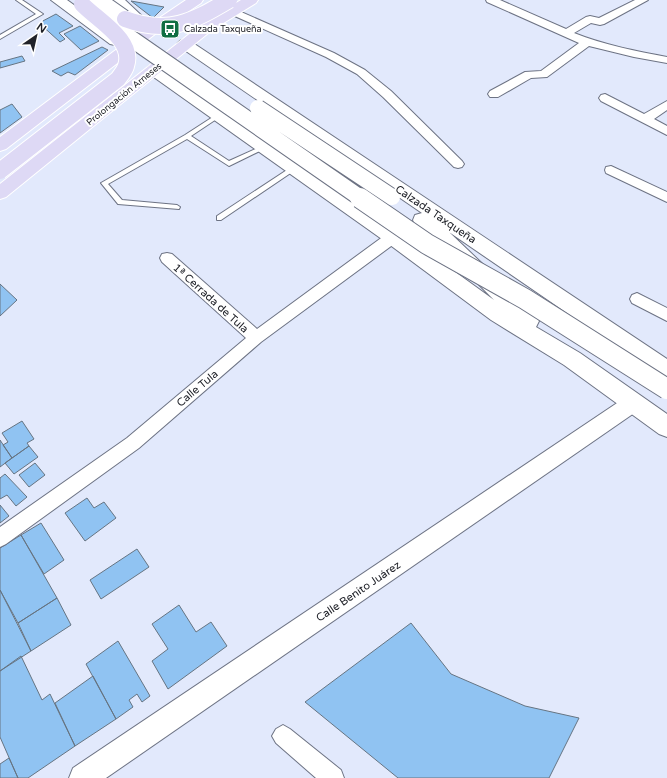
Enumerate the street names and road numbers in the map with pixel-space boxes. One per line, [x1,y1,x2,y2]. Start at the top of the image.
street label: Prolongación Arneses [85,61,164,128]
street label: Calzada Taxqueña [393,183,479,246]
street label: 1ª Cerrada de Tula [170,261,251,336]
street label: Calle Tula [174,367,221,409]
street label: Calle Benito Juárez [314,558,403,625]

